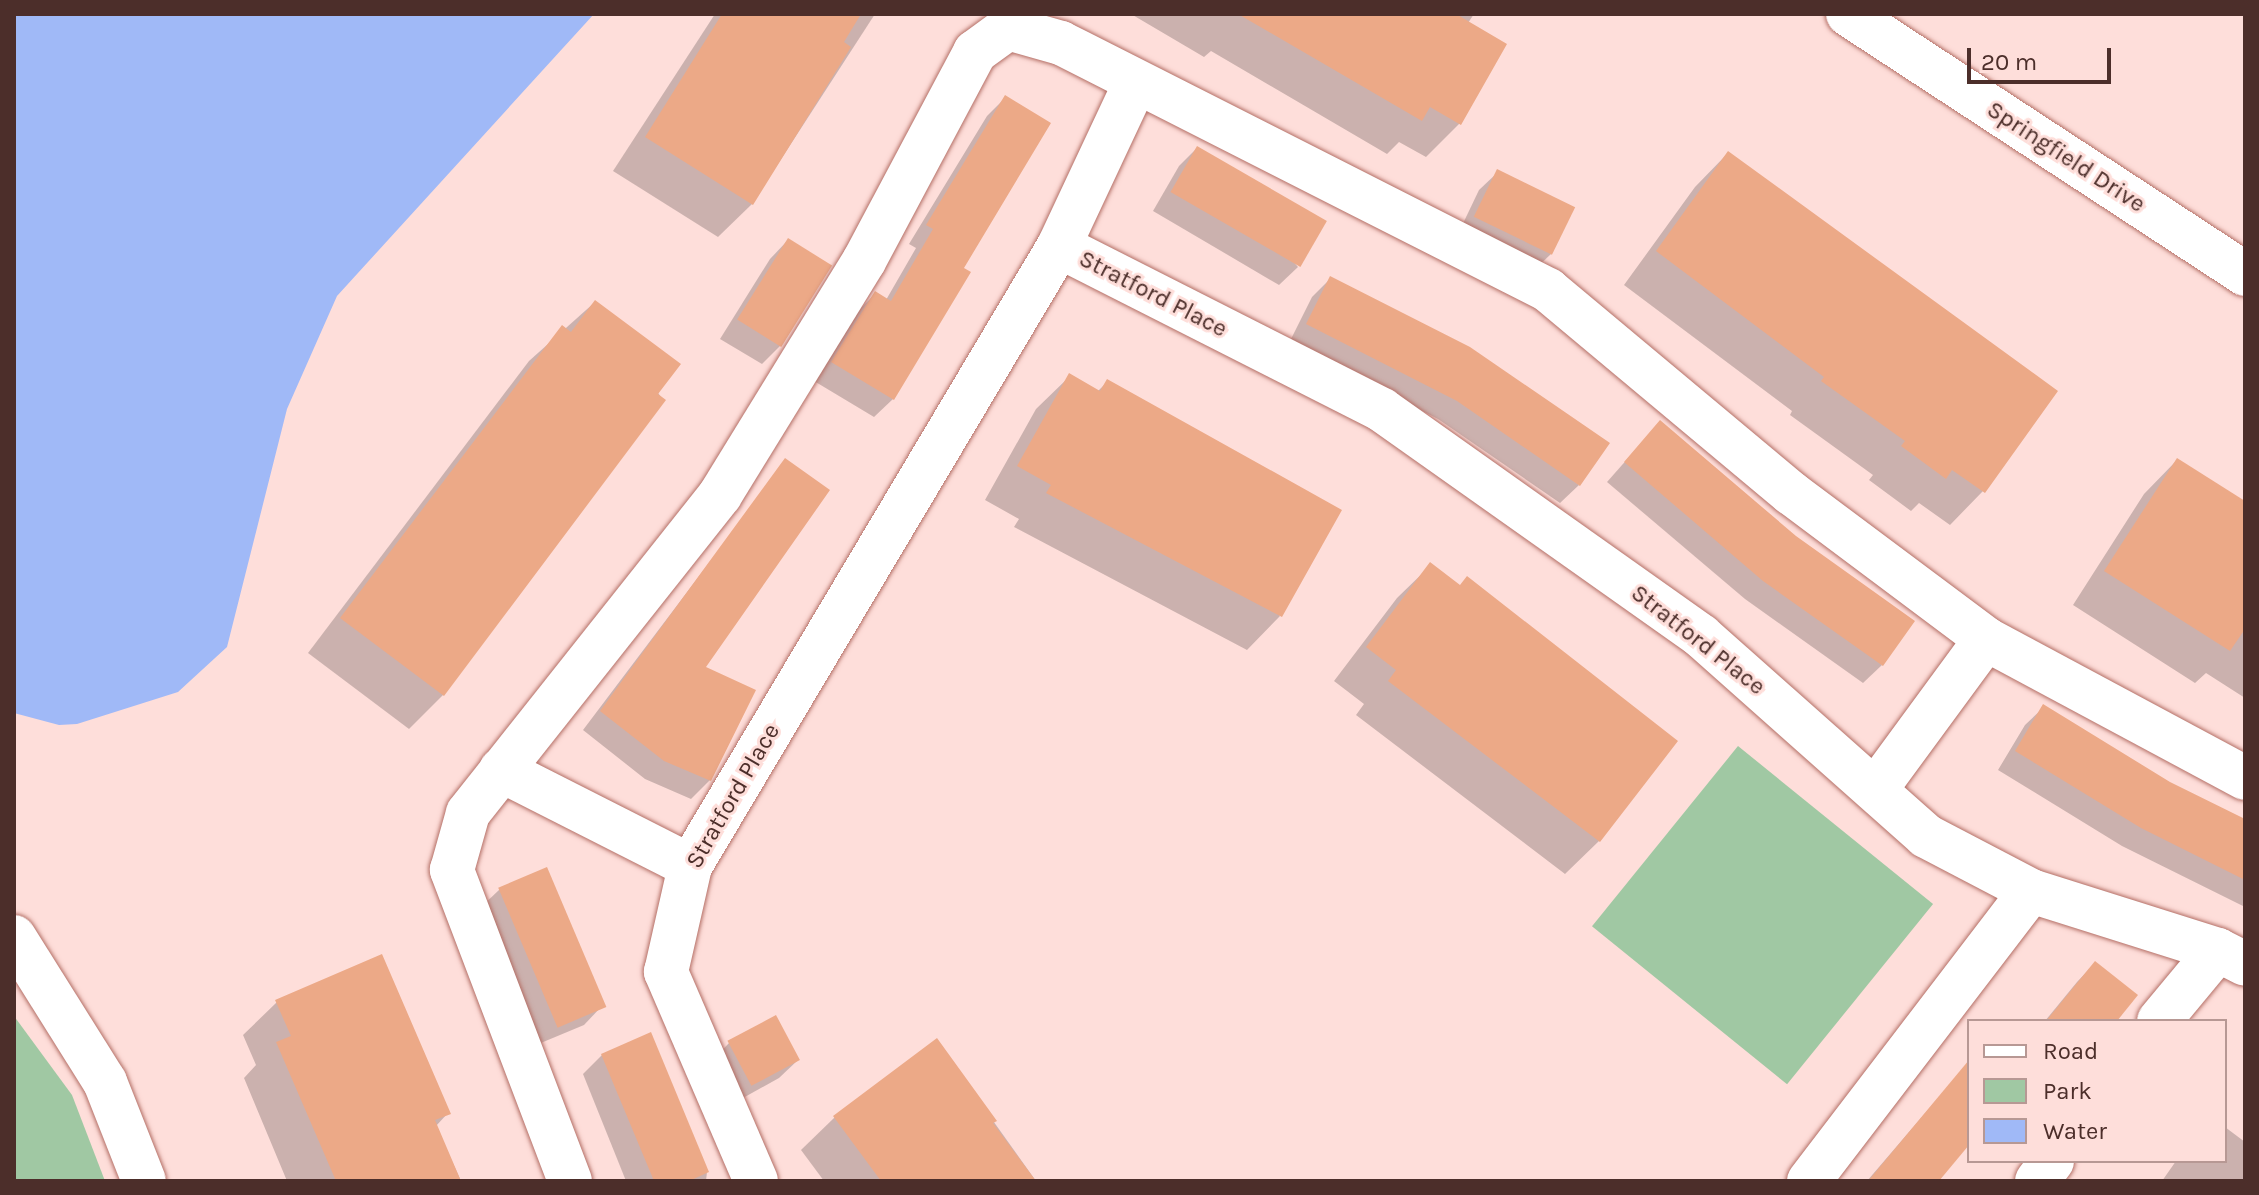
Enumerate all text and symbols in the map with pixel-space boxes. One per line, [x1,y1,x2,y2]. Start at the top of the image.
scale bar [1971,32,2115,82]
text: 20 m [1981,48,2037,76]
street label: Springfield Drive [1982,95,2150,219]
street label: Stratford Place [1074,244,1232,344]
street label: Stratford Place [1625,579,1771,701]
street label: Stratford Place [680,719,786,873]
legend [1967,1019,2227,1163]
text: Road [2043,1037,2098,1065]
text: Park [2043,1077,2092,1105]
text: Water [2043,1117,2107,1145]

